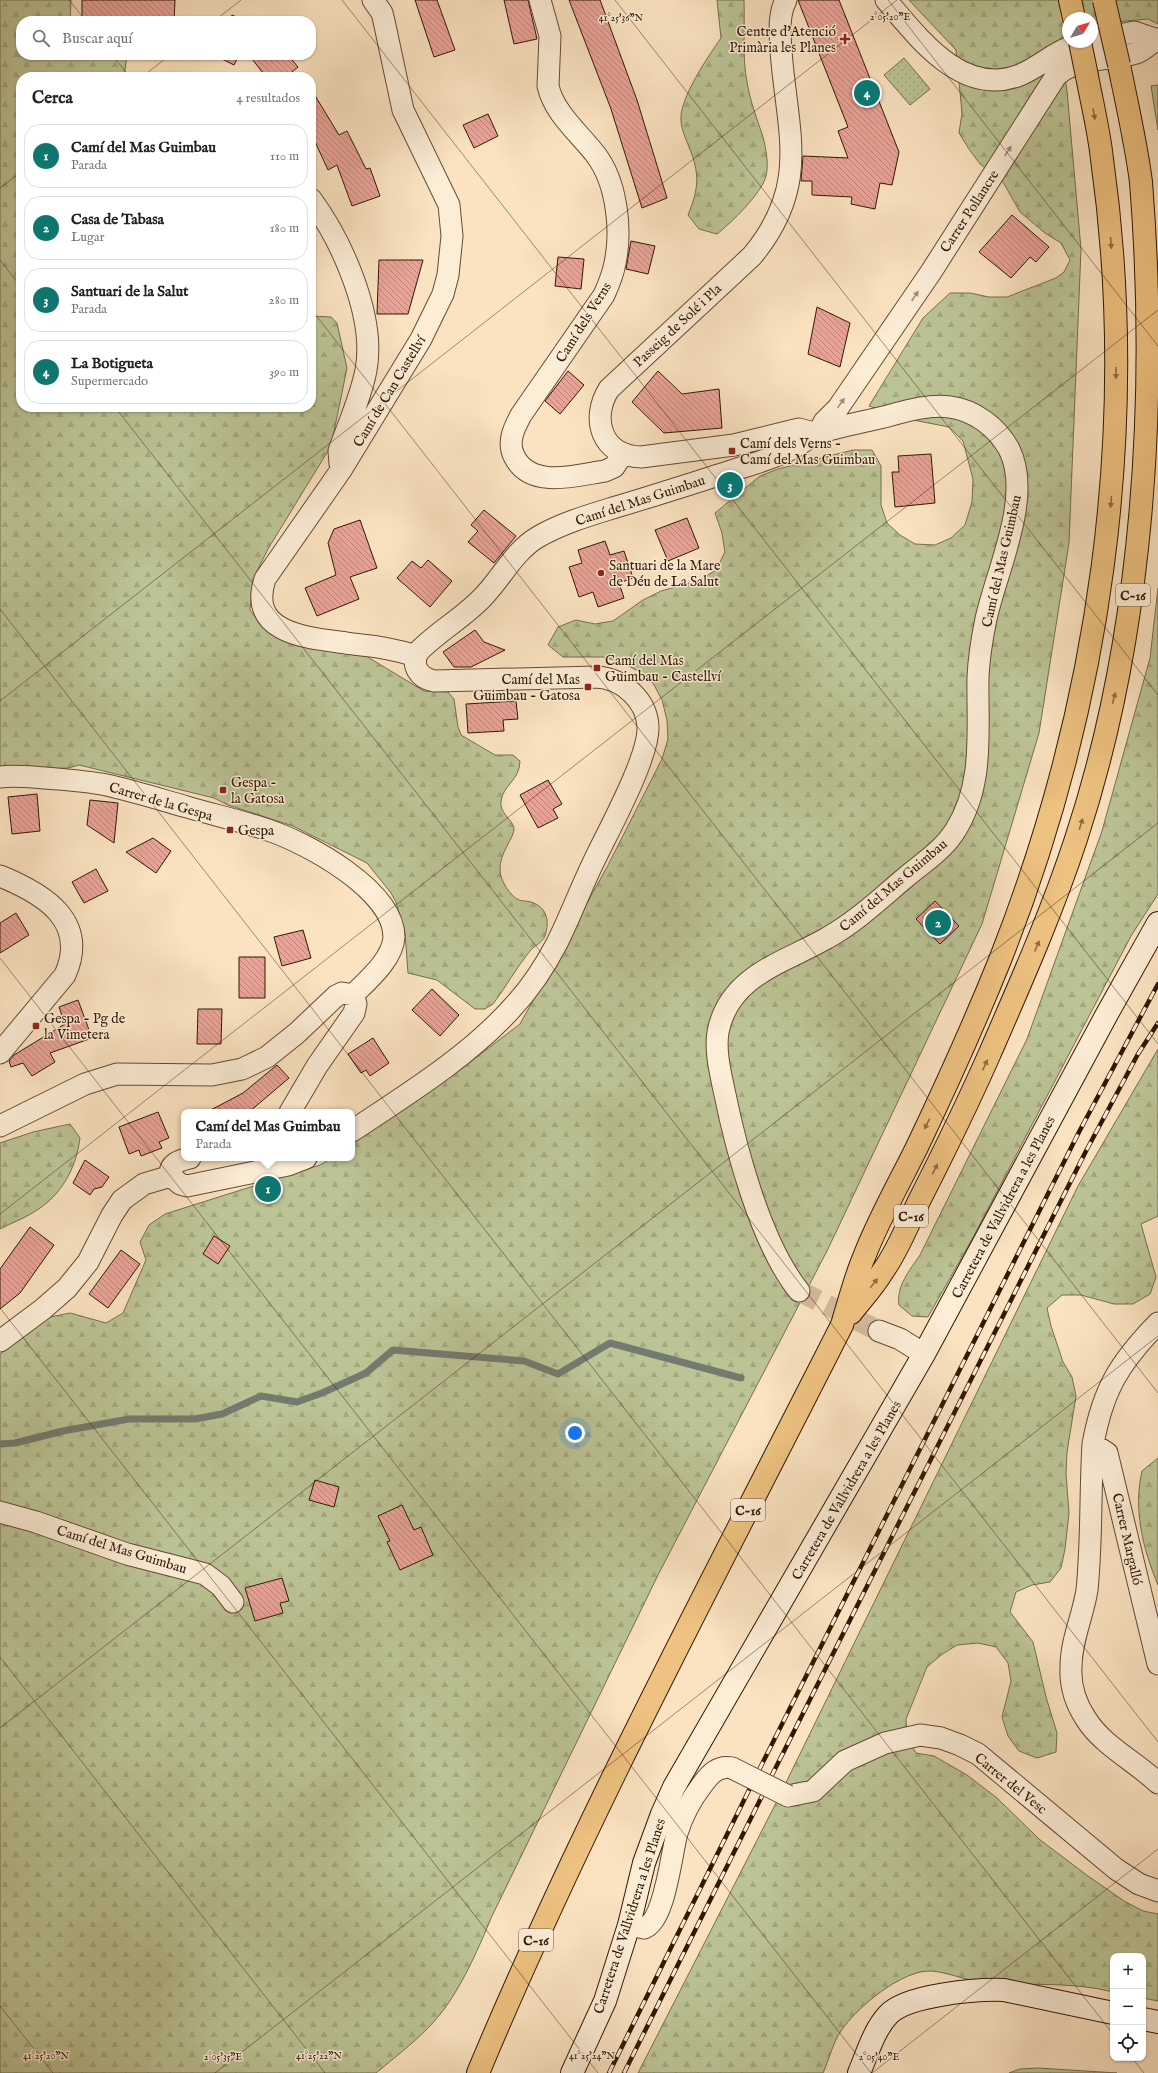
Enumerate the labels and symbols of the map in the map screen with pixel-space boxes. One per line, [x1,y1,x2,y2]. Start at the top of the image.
text: 2°05'20"E [870,11,910,24]
text: 41°25'36"N [599,12,644,25]
north arrow [1062,12,1098,48]
place label: Centre d'Atenció Primària les Planes [729,23,836,57]
marker: Centre d'Atenció Primària les Planes [839,33,851,45]
pin: 4 [854,78,880,108]
one-way arrow [1092,108,1098,120]
one-way arrow [1004,145,1011,157]
street label: Carrer Pollancre [936,166,1004,256]
one-way arrow [1107,237,1114,249]
street label: Camí dels Verns [552,279,616,366]
street label: Passeig de Solé i Pla [630,280,726,371]
one-way arrow [911,290,918,302]
street label: Camí de Can Castellví [349,331,431,451]
one-way arrow [1113,367,1119,380]
one-way arrow [837,398,845,409]
place label: Camí dels Verns - Camí del Mas Guimbau [740,435,875,469]
marker: Camí dels Verns - Camí del Mas Guimbau [727,446,737,456]
pin: 3 [717,470,743,500]
street label: Camí del Mas Guimbau [573,471,707,530]
street label: Camí del Mas Guimbau [978,493,1026,629]
one-way arrow [1107,496,1114,508]
place label: Santuari de la Mare de Déu de La Salut [609,557,721,591]
marker: Santuari de la Mare de Déu de La Salut [596,568,606,578]
road number: C-16 [1116,584,1150,606]
place label: Camí del Mas Guimbau - Castellví [605,652,722,686]
marker: Camí del Mas Guimbau - Castellví [592,663,602,673]
place label: Camí del Mas Guimbau - Gatosa [473,671,581,705]
marker: Camí del Mas Guimbau - Gatosa [583,682,593,692]
one-way arrow [1112,692,1118,704]
place label: Gespa - la Gatosa [231,774,285,808]
street label: Carrer de la Gespa [107,779,216,826]
marker: Gespa - la Gatosa [218,785,228,795]
one-way arrow [1078,817,1084,829]
place label: Gespa [238,822,275,840]
marker: Gespa [225,825,235,835]
street label: Camí del Mas Guimbau [836,835,951,936]
pin: 2 [925,908,951,938]
one-way arrow [1034,939,1040,951]
place label: Gespa - Pg de la Vimetera [44,1010,126,1044]
marker: Gespa - Pg de la Vimetera [31,1021,41,1031]
one-way arrow [982,1059,988,1071]
street label: Carretera de Vallvidrera a les Planes [948,1113,1060,1302]
one-way arrow [924,1119,930,1130]
one-way arrow [932,1163,938,1174]
pin: 1 [255,1174,281,1204]
road number: C-16 [894,1205,928,1227]
one-way arrow [870,1278,878,1289]
street label: Carretera de Vallvidrera a les Planes [788,1397,906,1583]
your location [565,1423,585,1443]
street label: Carrer Margalló [1108,1491,1146,1588]
road number: C-16 [731,1499,765,1521]
street label: Camí del Mas Guimbau [54,1522,189,1578]
street label: Carrer del Vesc [971,1749,1050,1818]
street label: Carretera de Vallvidrera a les Planes [590,1816,670,2016]
road number: C-16 [519,1929,553,1951]
text: 41°25'20"N [23,2050,69,2063]
text: 41°25'22"N [296,2050,342,2063]
text: 41°25'24"N [569,2050,615,2063]
text: 2°05'35"E [204,2051,242,2064]
text: 2°05'40"E [859,2051,899,2064]

